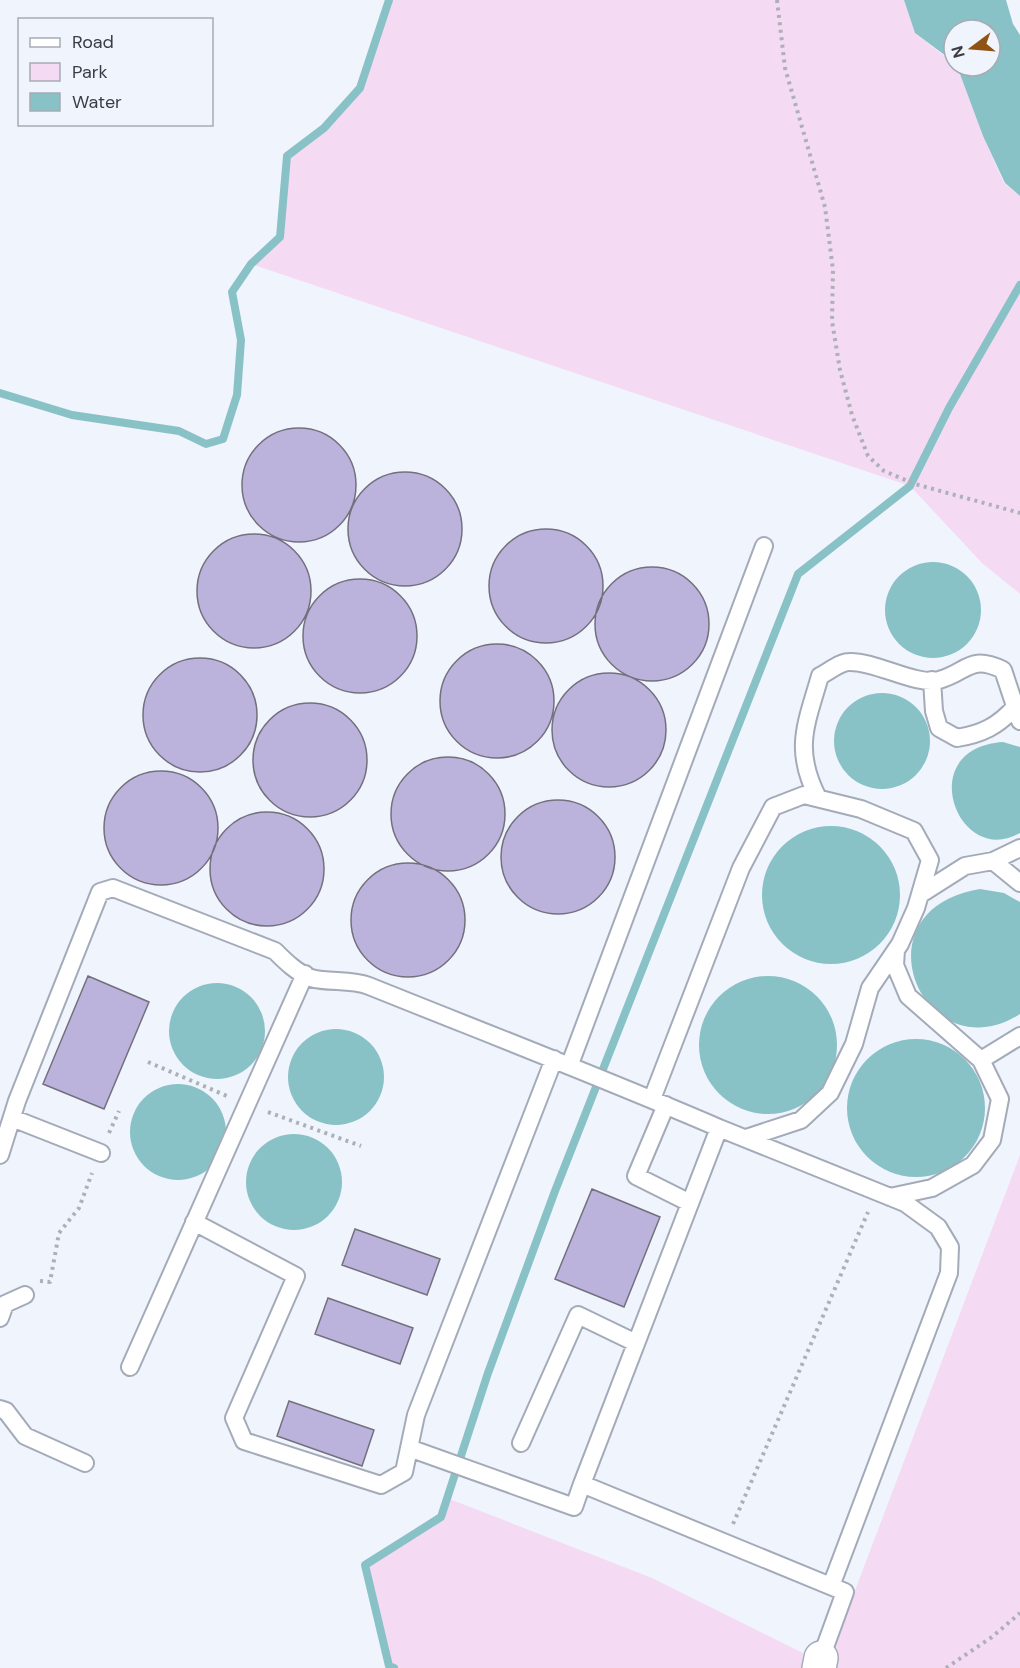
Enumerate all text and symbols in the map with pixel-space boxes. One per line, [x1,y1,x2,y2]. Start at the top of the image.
legend [18,18,213,126]
north arrow [942,18,1002,78]
text: Road [72,30,114,54]
text: N [946,43,970,61]
text: Park [72,60,108,84]
text: Water [72,90,122,114]

